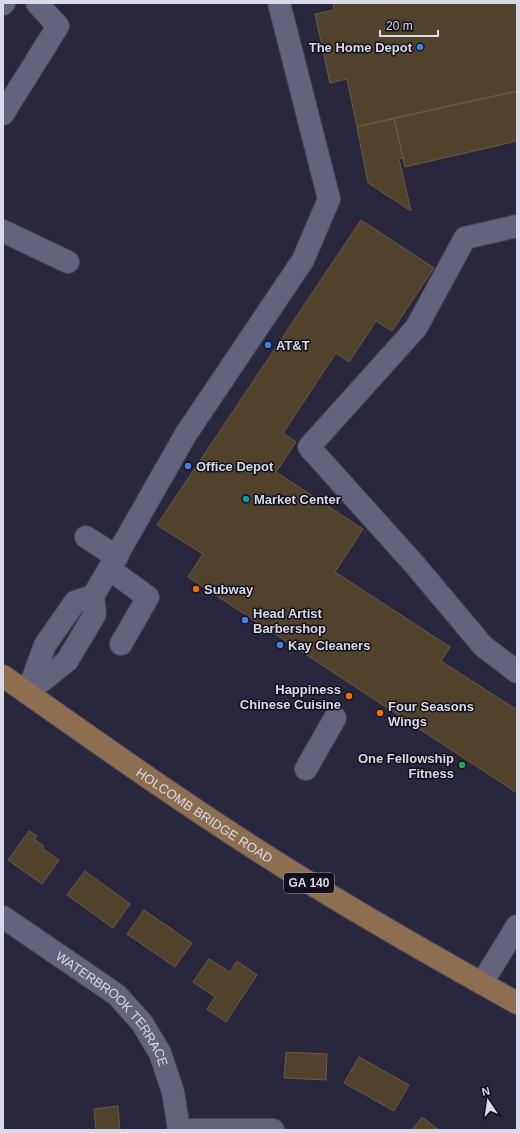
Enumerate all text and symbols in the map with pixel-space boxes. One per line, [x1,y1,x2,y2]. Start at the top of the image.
scale bar [380,12,438,38]
text: 20 m [386,19,413,33]
place label: The Home Depot [309,40,413,55]
marker: The Home Depot [415,42,425,52]
place label: AT&T [276,338,310,353]
marker: AT&T [263,340,273,350]
place label: Office Depot [196,459,274,474]
marker: Office Depot [183,461,193,471]
place label: Market Center [254,492,341,507]
marker: Market Center [241,494,251,504]
place label: Subway [204,582,254,597]
marker: Subway [191,584,201,594]
place label: Head Artist Barbershop [253,606,326,636]
marker: Head Artist Barbershop [240,615,250,625]
place label: Kay Cleaners [288,638,370,653]
marker: Kay Cleaners [275,640,285,650]
place label: Happiness Chinese Cuisine [240,682,341,712]
marker: Happiness Chinese Cuisine [344,691,354,701]
place label: Four Seasons Wings [388,699,474,729]
marker: Four Seasons Wings [375,708,385,718]
place label: One Fellowship Fitness [358,751,454,781]
marker: One Fellowship Fitness [457,760,467,770]
street label: HOLCOMB BRIDGE ROAD [134,764,276,866]
road number: GA 140 [284,873,334,893]
street label: WATERBROOK TERRACE [53,948,171,1068]
north arrow [468,1081,508,1121]
text: N [481,1085,491,1098]

